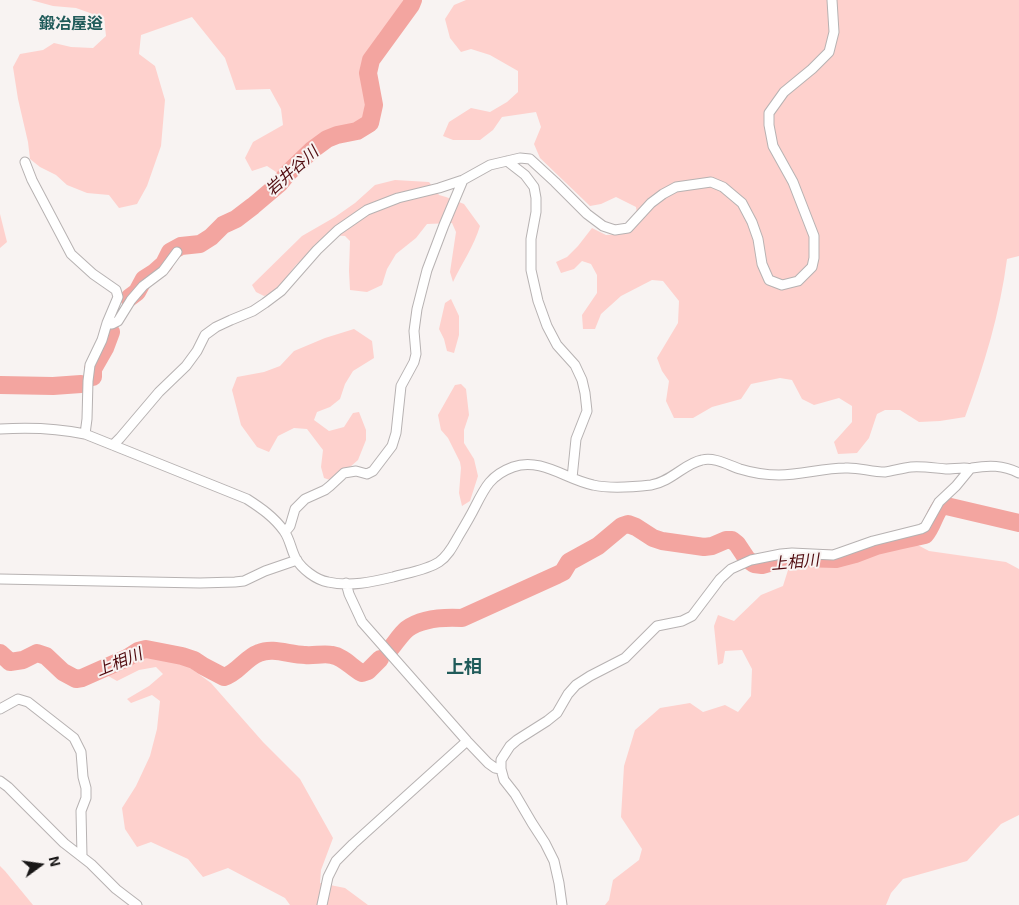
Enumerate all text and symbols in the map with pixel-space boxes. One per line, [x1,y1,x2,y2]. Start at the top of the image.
district label: 鍛冶屋逧 [39,14,103,34]
water label: 岩井谷川 [262,142,322,200]
water label: 上相川 [770,550,820,574]
water label: 上相川 [93,644,145,680]
district label: 上相 [446,656,482,678]
north arrow [15,840,65,890]
text: N [46,854,65,868]

